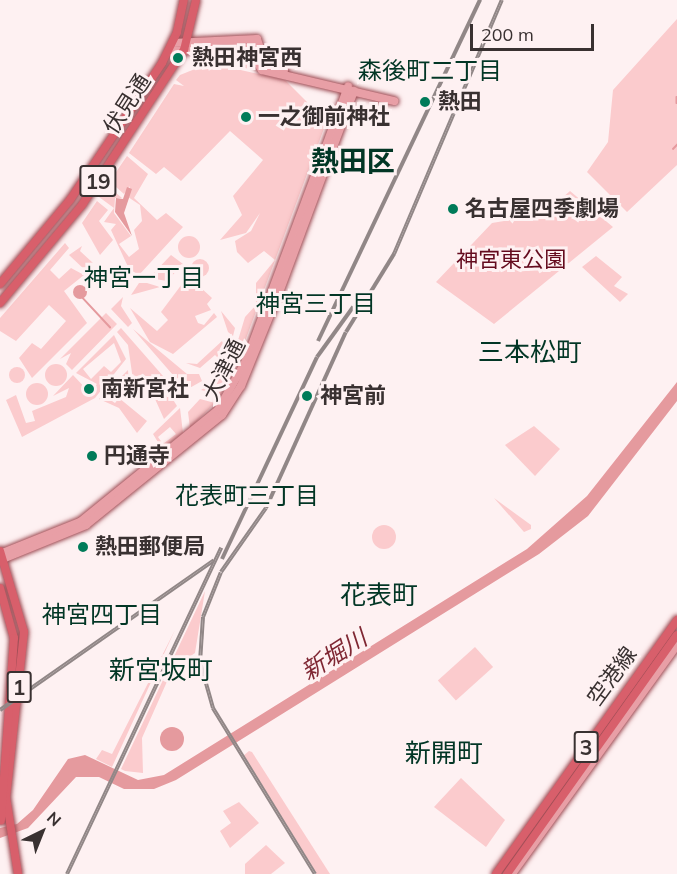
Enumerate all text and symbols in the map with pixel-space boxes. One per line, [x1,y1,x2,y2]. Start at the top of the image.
scale bar [473,12,598,50]
text: 200 m [481,23,534,46]
place label: 熱田神宮西 [192,45,302,71]
marker: 熱田神宮西 [169,49,187,67]
district label: 森後町二丁目 [358,57,502,85]
street label: 伏見通 [98,69,156,139]
place label: 熱田 [438,89,482,115]
marker: 熱田 [416,93,434,111]
place label: 一之御前神社 [258,104,390,130]
marker: 一之御前神社 [239,110,253,124]
district label: 熱田区 [311,144,395,178]
road number: 19 [78,163,118,199]
place label: 名古屋四季劇場 [465,196,619,222]
marker: 名古屋四季劇場 [446,202,460,216]
park label: 神宮東公園 [456,247,566,273]
district label: 神宮一丁目 [84,264,204,292]
district label: 神宮三丁目 [256,290,376,318]
street label: 大津通 [197,335,251,405]
district label: 三本松町 [478,336,582,368]
place label: 南新宮社 [101,376,189,402]
marker: 南新宮社 [82,382,96,396]
place label: 神宮前 [320,383,386,409]
marker: 神宮前 [298,387,316,405]
place label: 円通寺 [104,443,170,469]
marker: 円通寺 [85,449,99,463]
district label: 花表町三丁目 [175,482,319,510]
place label: 熱田郵便局 [95,534,205,560]
marker: 熱田郵便局 [76,540,90,554]
district label: 花表町 [340,579,418,611]
district label: 神宮四丁目 [42,601,162,629]
water label: 新堀川 [296,624,372,686]
street label: 空港線 [582,642,642,710]
district label: 新宮坂町 [109,654,213,686]
road number: 1 [5,669,32,705]
road number: 3 [572,729,600,765]
district label: 新開町 [405,737,483,769]
north arrow [12,802,72,862]
text: N [43,807,66,830]

